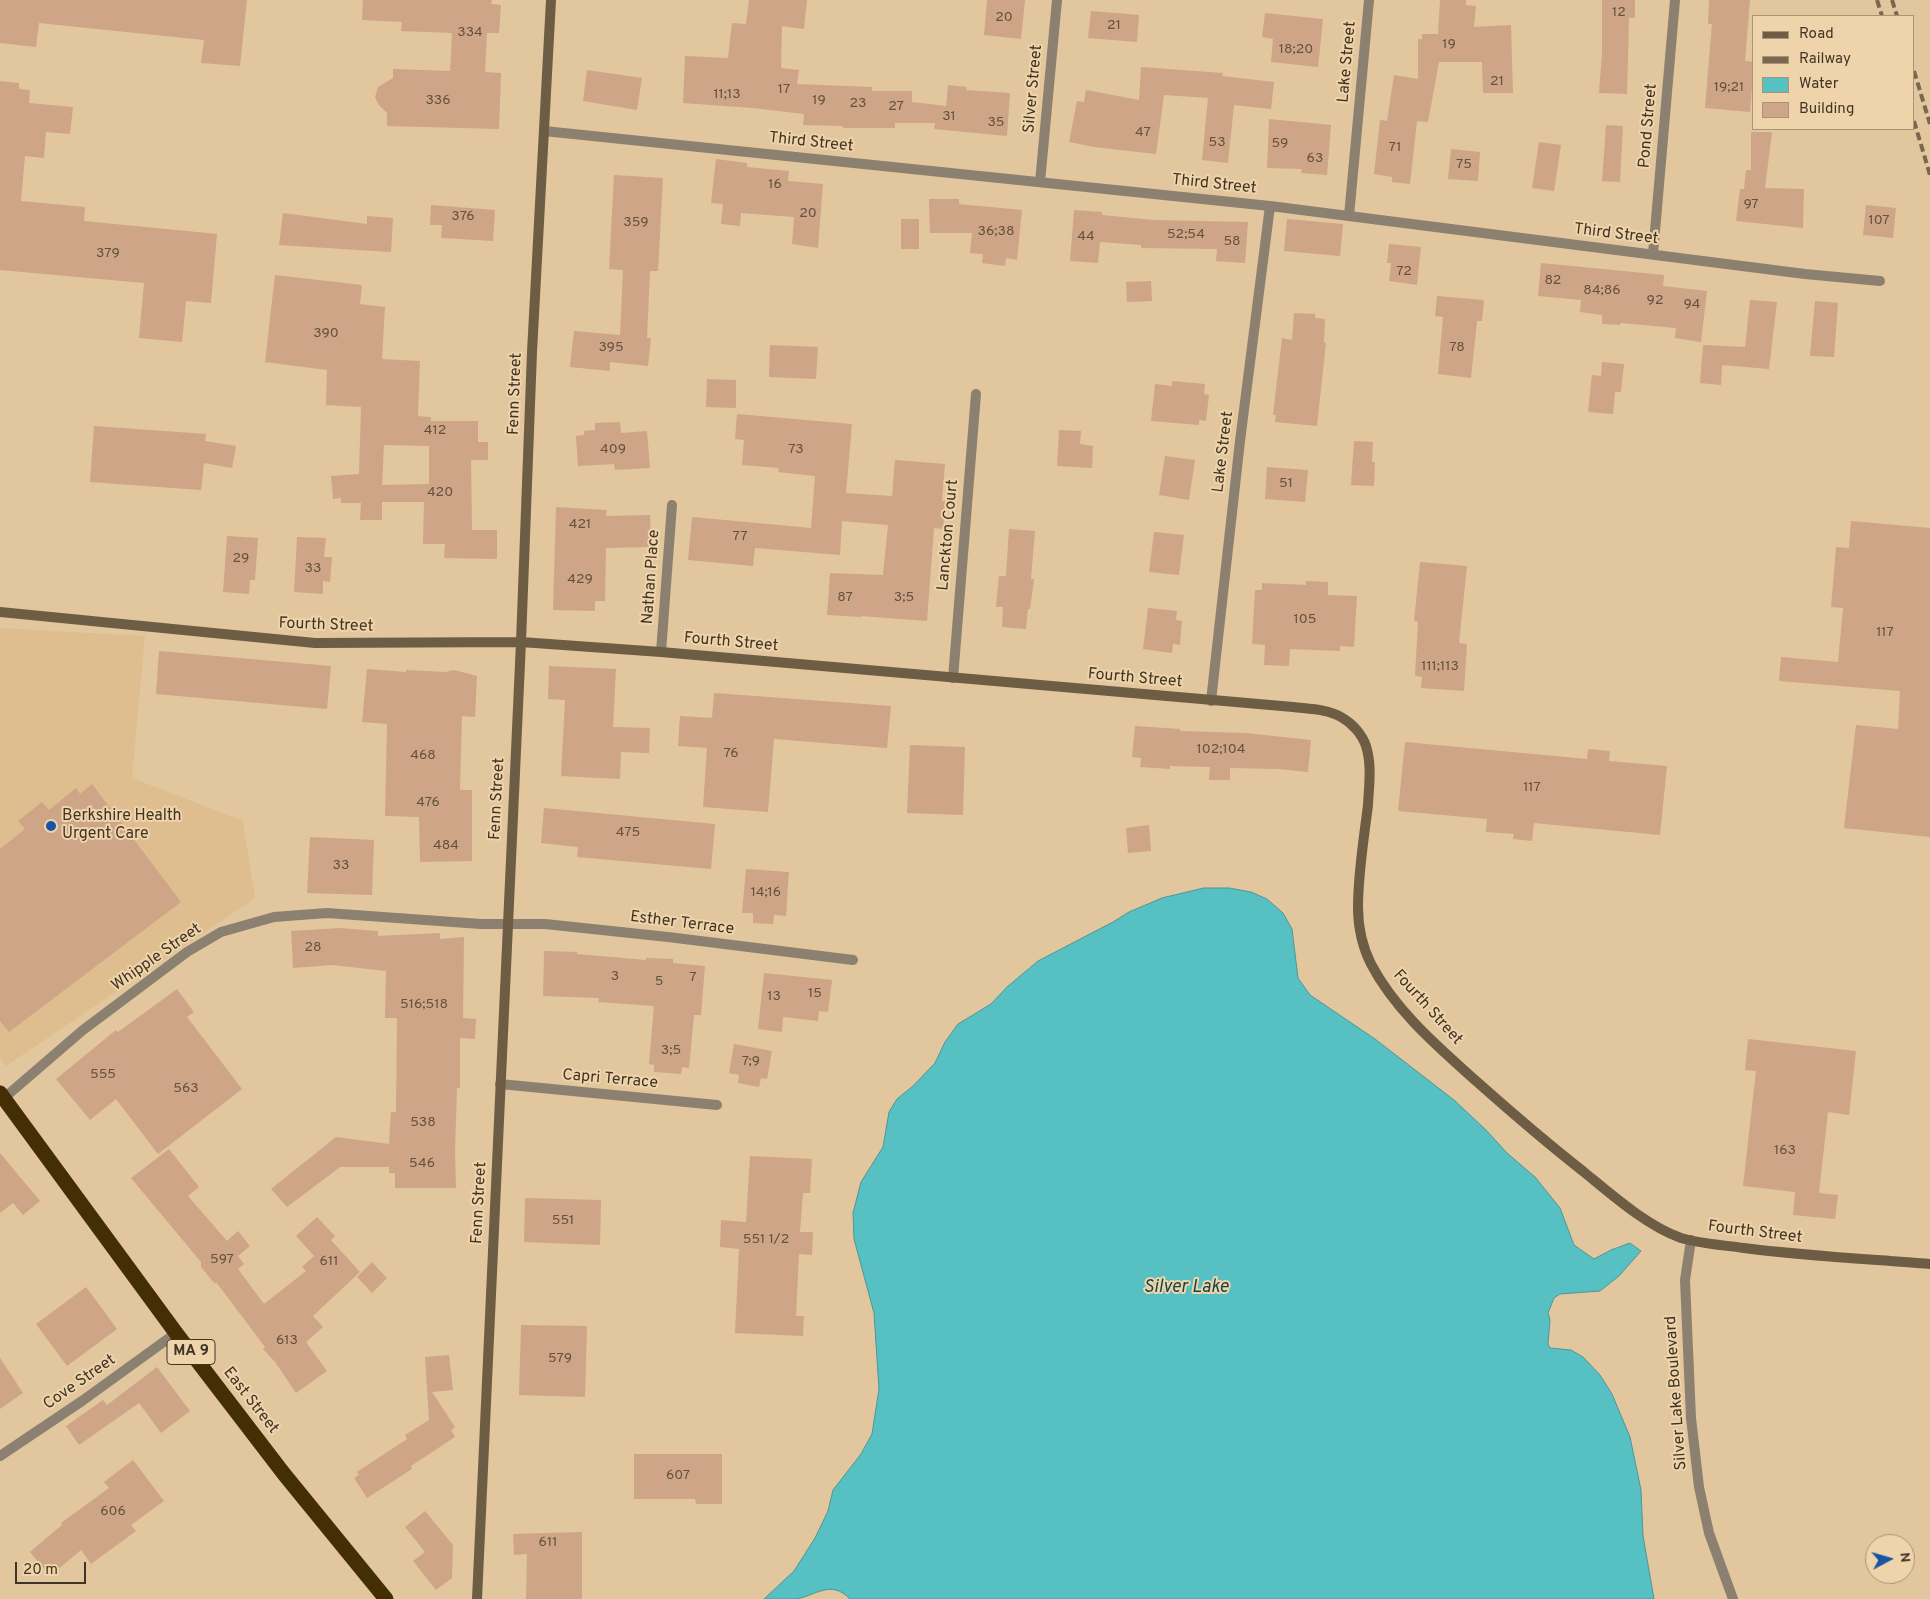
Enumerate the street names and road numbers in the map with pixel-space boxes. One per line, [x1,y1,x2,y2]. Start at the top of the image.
street label: Lake Street [1335,20,1361,104]
street label: Silver Street [1021,44,1047,134]
street label: Pond Street [1636,83,1662,169]
street label: Third Street [768,129,854,157]
street label: Third Street [1171,171,1257,199]
street label: Third Street [1573,220,1659,250]
street label: Fenn Street [505,352,527,436]
street label: Lake Street [1209,410,1239,494]
street label: Lanckton Court [935,479,963,591]
street label: Nathan Place [639,529,665,625]
street label: Fourth Street [278,615,374,637]
street label: Fourth Street [683,629,779,657]
street label: Fourth Street [1087,665,1183,693]
street label: Fenn Street [486,757,510,841]
street label: Esther Terrace [629,908,735,940]
street label: Whipple Street [108,920,206,996]
street label: Fourth Street [1388,966,1466,1050]
street label: Capri Terrace [561,1066,659,1094]
street label: Fenn Street [468,1161,492,1245]
street label: Fourth Street [1707,1218,1803,1248]
street label: Silver Lake Boulevard [1662,1315,1692,1471]
road number: MA 9 [167,1340,215,1364]
street label: Cove Street [40,1351,120,1415]
street label: East Street [218,1364,282,1438]

